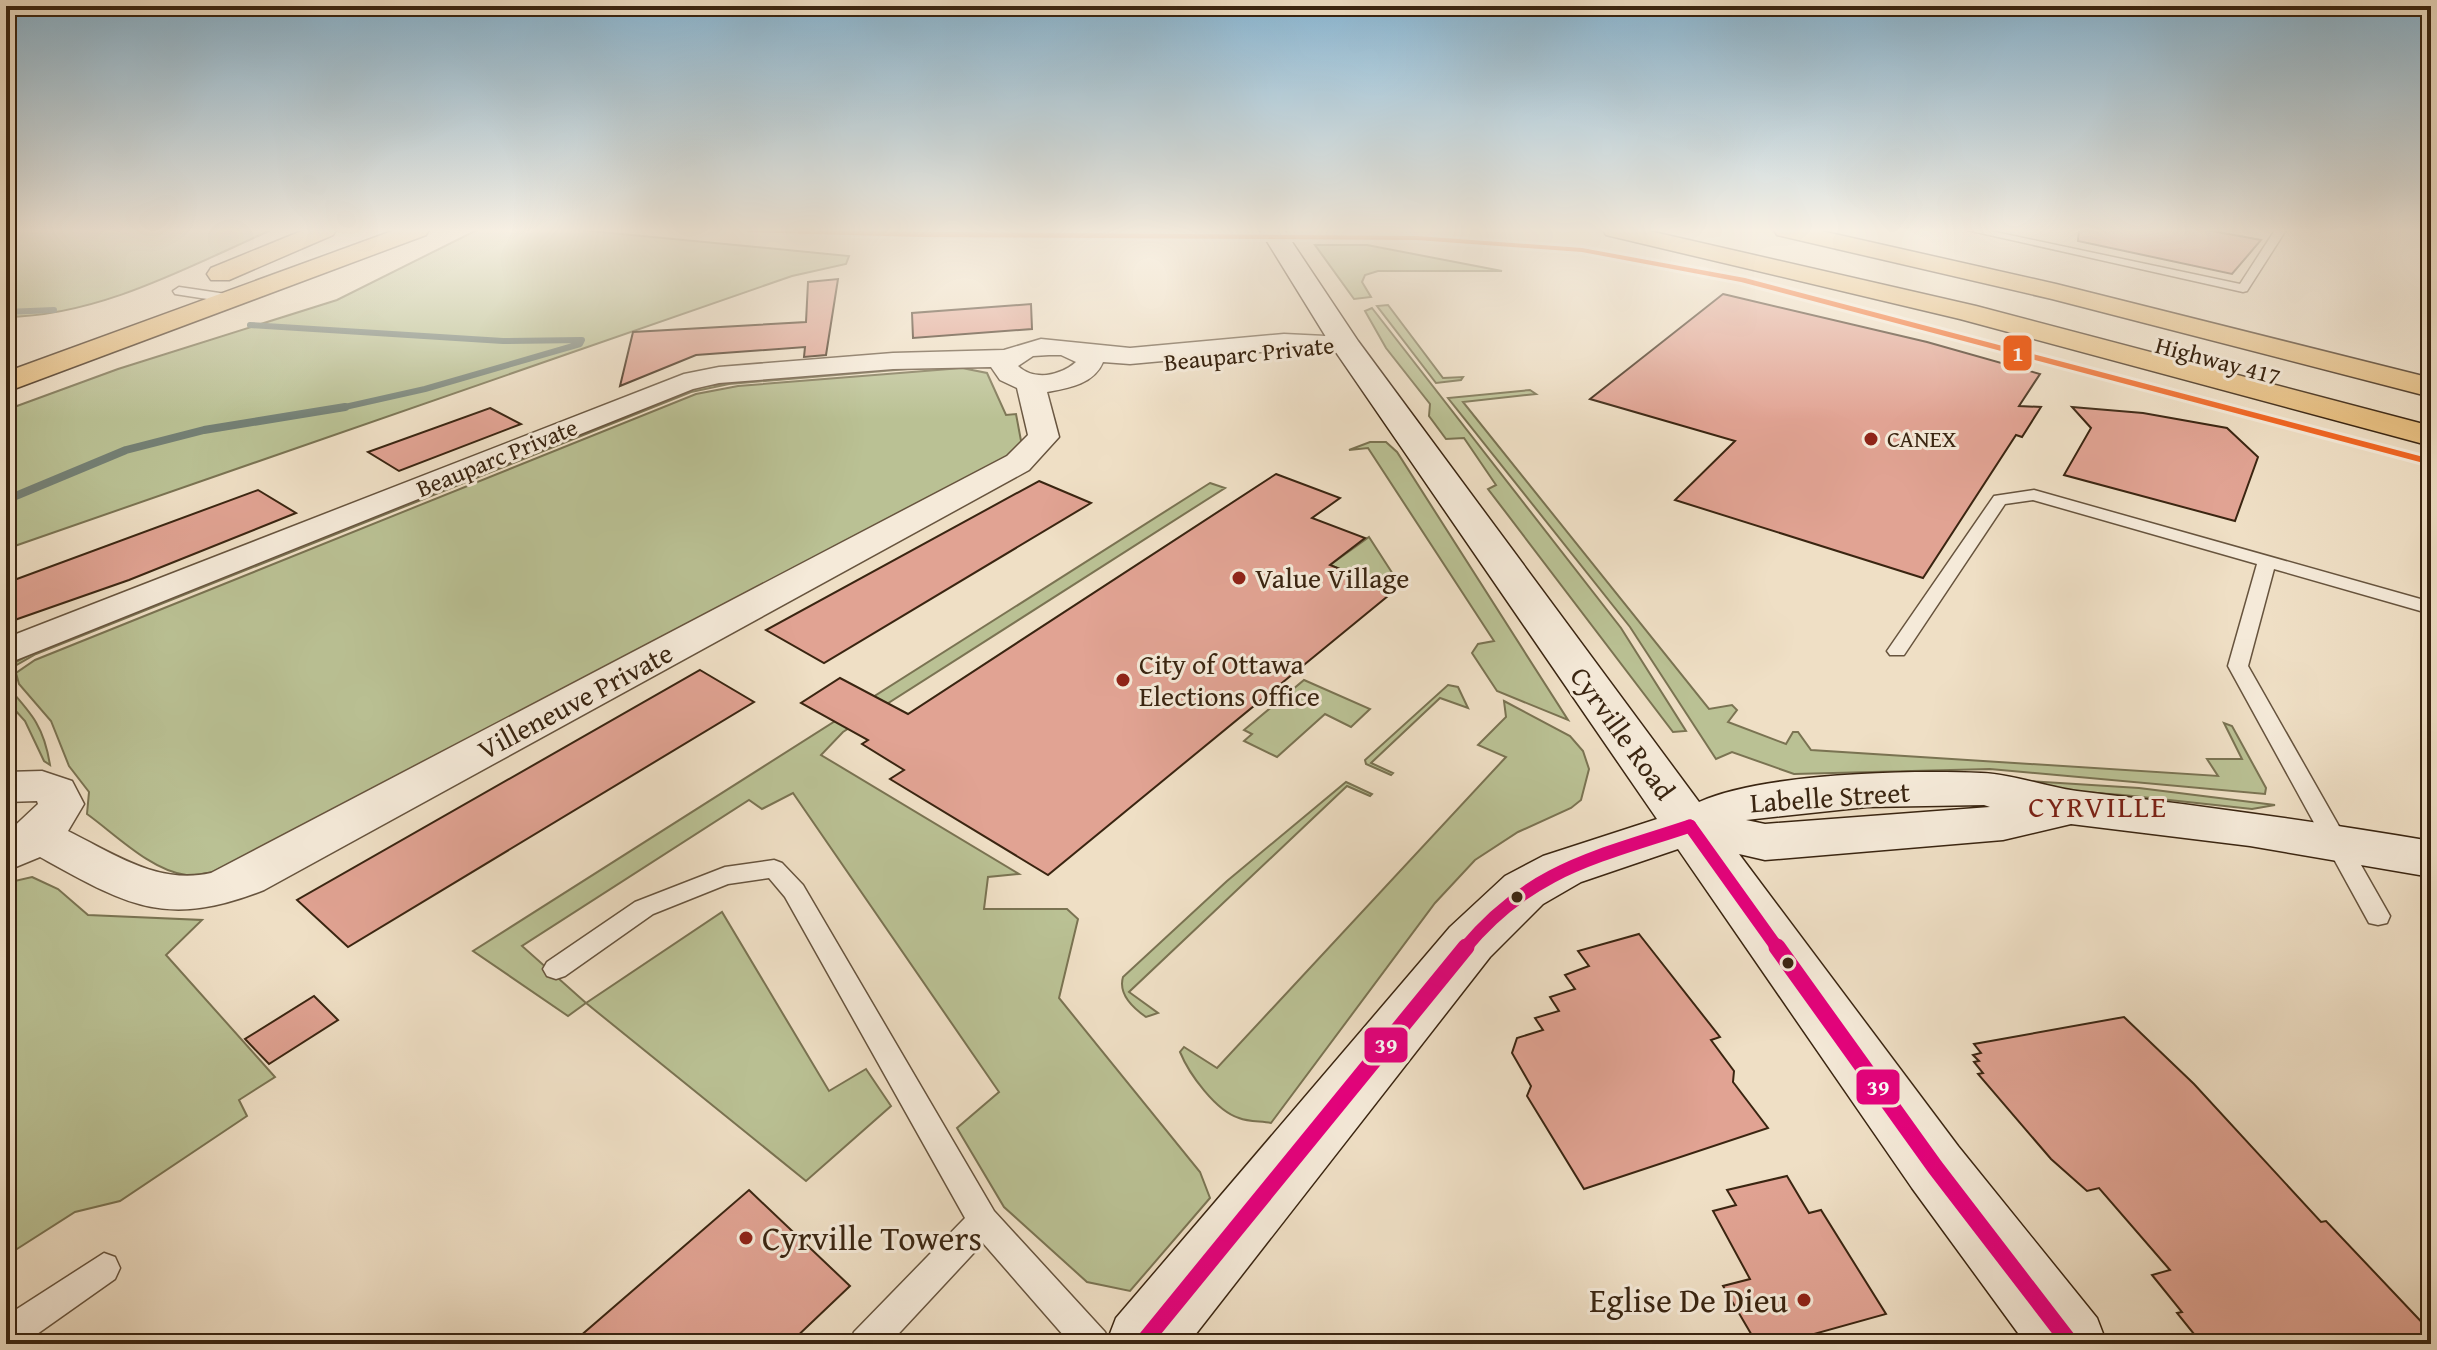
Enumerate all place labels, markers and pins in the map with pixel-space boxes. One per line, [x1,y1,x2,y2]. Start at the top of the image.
place label: CANEX [1887,421,1957,456]
marker: CANEX [1862,430,1880,448]
place label: Value Village [1255,557,1409,598]
marker: Value Village [1230,569,1248,587]
place label: City of Ottawa Elections Office [1139,643,1320,716]
marker: City of Ottawa Elections Office [1114,671,1132,689]
unlabelled marker [1509,889,1525,905]
unlabelled marker [1780,955,1796,971]
place label: Cyrville Towers [762,1213,982,1262]
marker: Cyrville Towers [737,1229,755,1247]
place label: Eglise De Dieu [1589,1275,1789,1324]
marker: Eglise De Dieu [1795,1291,1813,1309]

